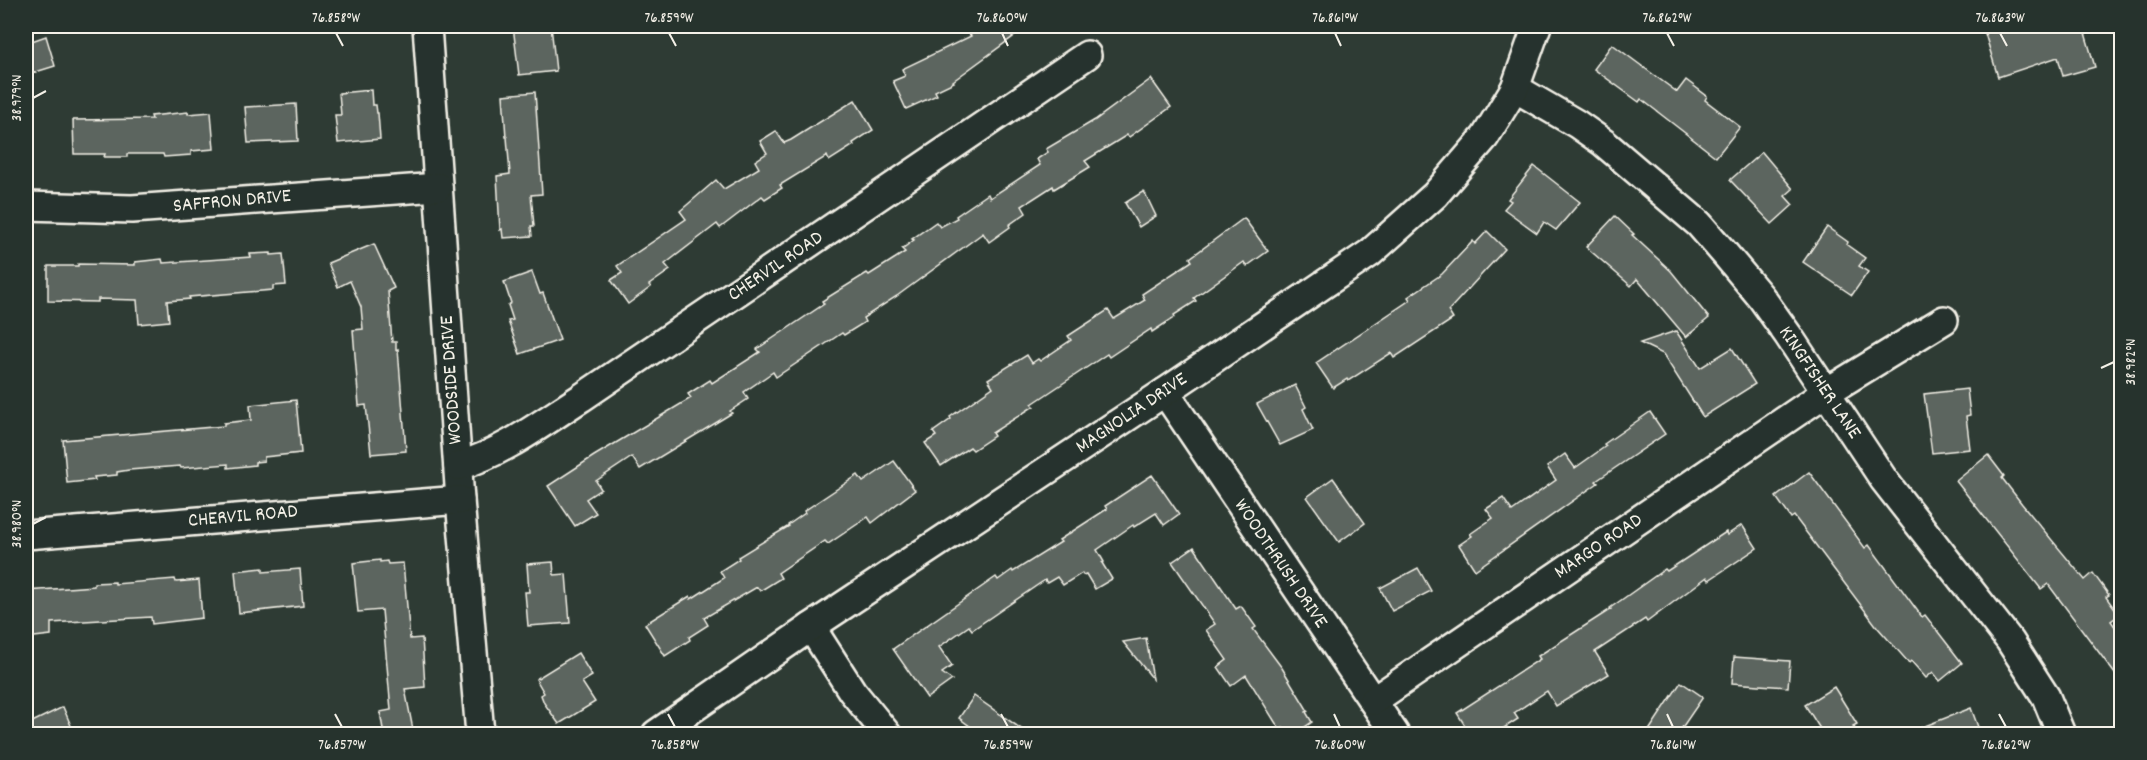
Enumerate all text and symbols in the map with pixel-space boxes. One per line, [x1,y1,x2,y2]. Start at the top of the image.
text: 76.858°W [312,8,360,30]
text: 76.859°W [645,8,694,30]
text: 76.860°W [977,8,1028,30]
text: 76.861°W [1312,8,1358,30]
text: 76.862°W [1643,8,1692,30]
text: 76.863°W [1975,8,2025,30]
text: 38.979°N [7,75,29,121]
street label: SAFFRON DRIVE [172,183,292,221]
street label: CHERVIL ROAD [723,225,829,309]
street label: WOODSIDE DRIVE [434,315,470,445]
street label: KINGFISHER LANE [1771,321,1867,445]
text: 38.982°N [2121,339,2143,385]
street label: MAGNOLIA DRIVE [1071,366,1193,462]
street label: WOODTHRUSH DRIVE [1226,494,1334,634]
street label: CHERVIL ROAD [187,498,299,536]
text: 38.980°N [7,500,29,548]
street label: MARGO ROAD [1549,507,1649,587]
text: 76.857°W [318,735,366,757]
text: 76.858°W [651,735,699,757]
text: 76.859°W [984,735,1033,757]
text: 76.860°W [1315,735,1366,757]
text: 76.861°W [1650,735,1696,757]
text: 76.862°W [1982,735,2031,757]

